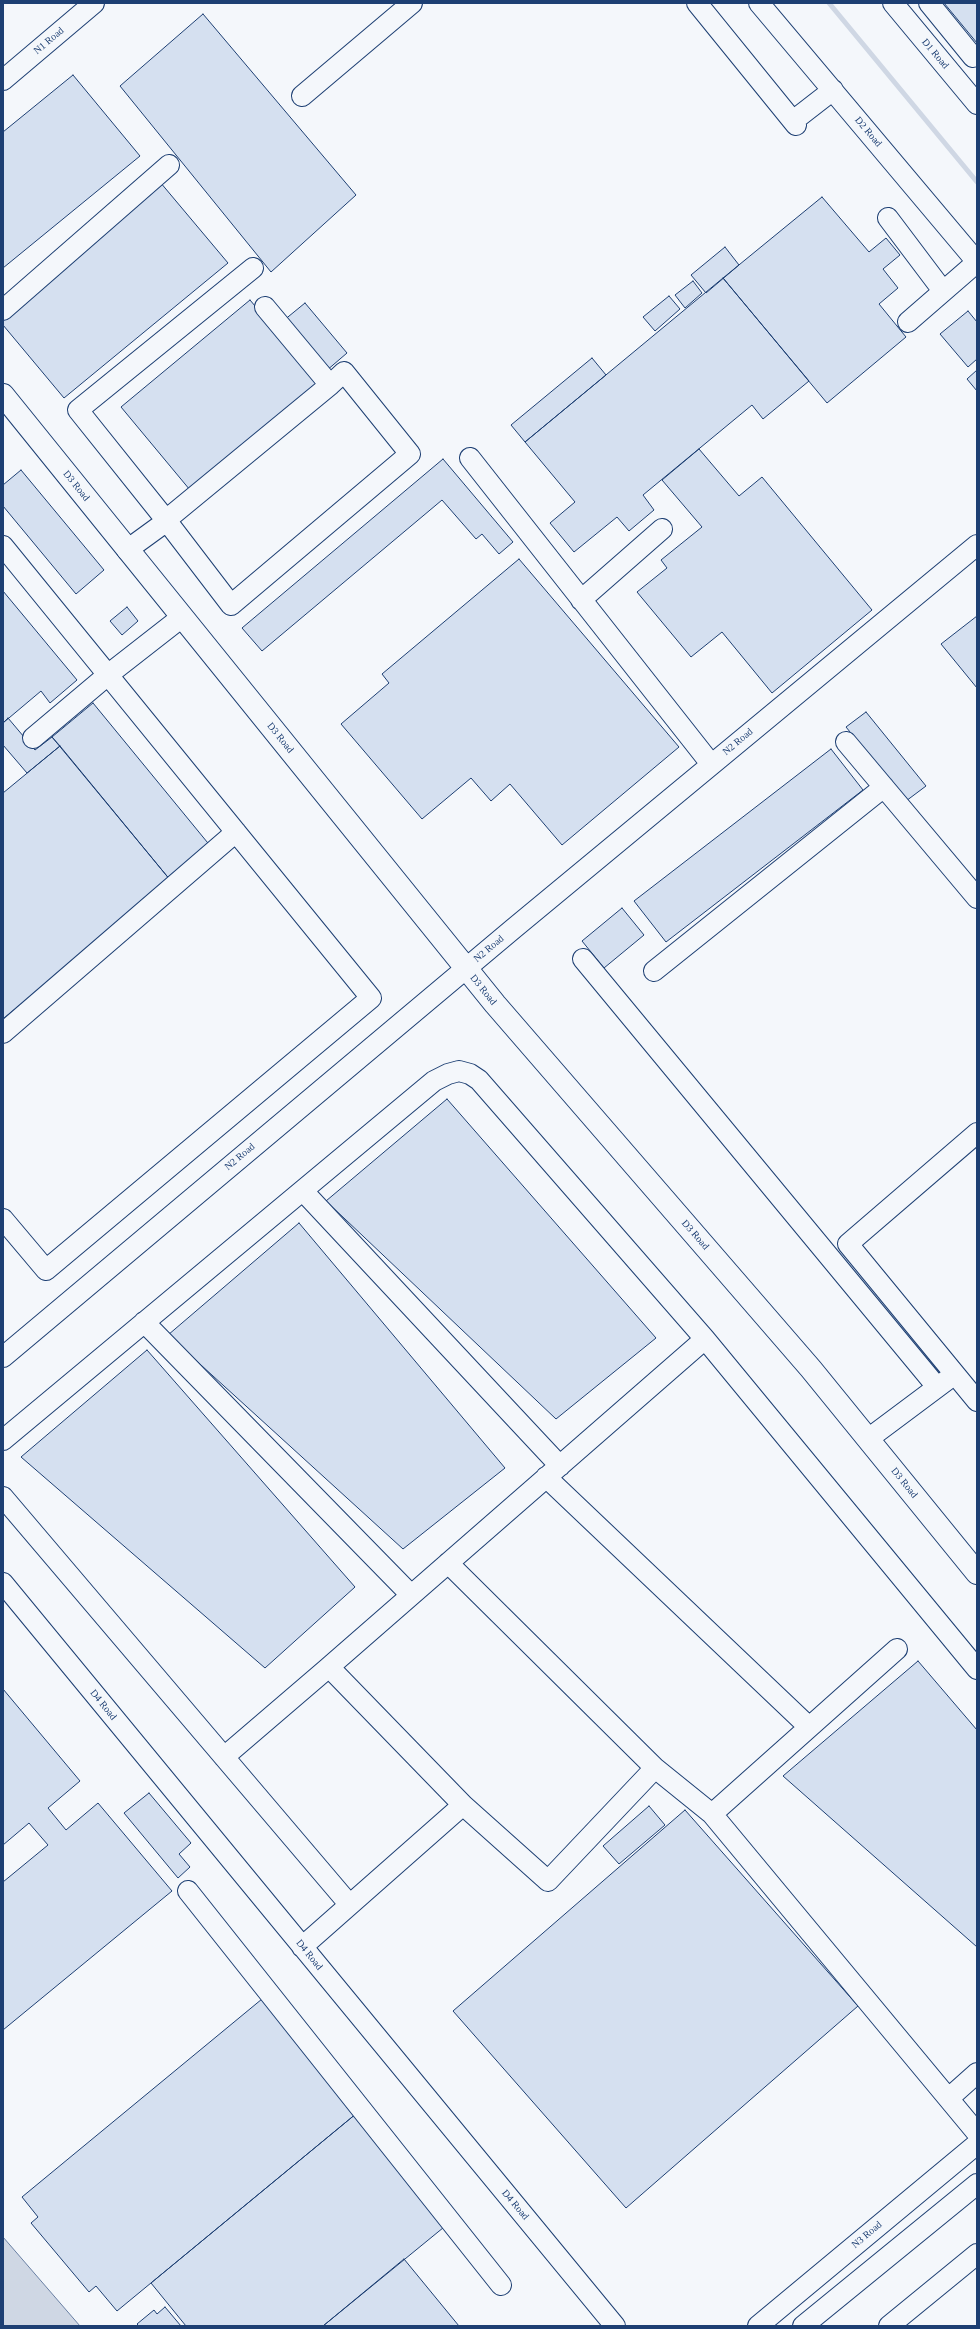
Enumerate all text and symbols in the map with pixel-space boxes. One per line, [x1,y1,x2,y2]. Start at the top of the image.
street label: N1 Road [31,25,67,57]
street label: D1 Road [919,36,951,72]
street label: D2 Road [852,114,884,150]
street label: D3 Road [60,468,92,504]
street label: D3 Road [264,720,296,756]
street label: N2 Road [720,726,756,758]
street label: N2 Road [471,933,507,965]
street label: D3 Road [467,972,499,1008]
street label: N2 Road [222,1141,258,1173]
street label: D3 Road [679,1218,711,1252]
street label: D3 Road [888,1465,920,1501]
street label: D4 Road [87,1687,119,1723]
street label: D4 Road [293,1937,325,1973]
street label: D4 Road [499,2187,531,2223]
street label: N3 Road [849,2219,885,2251]

